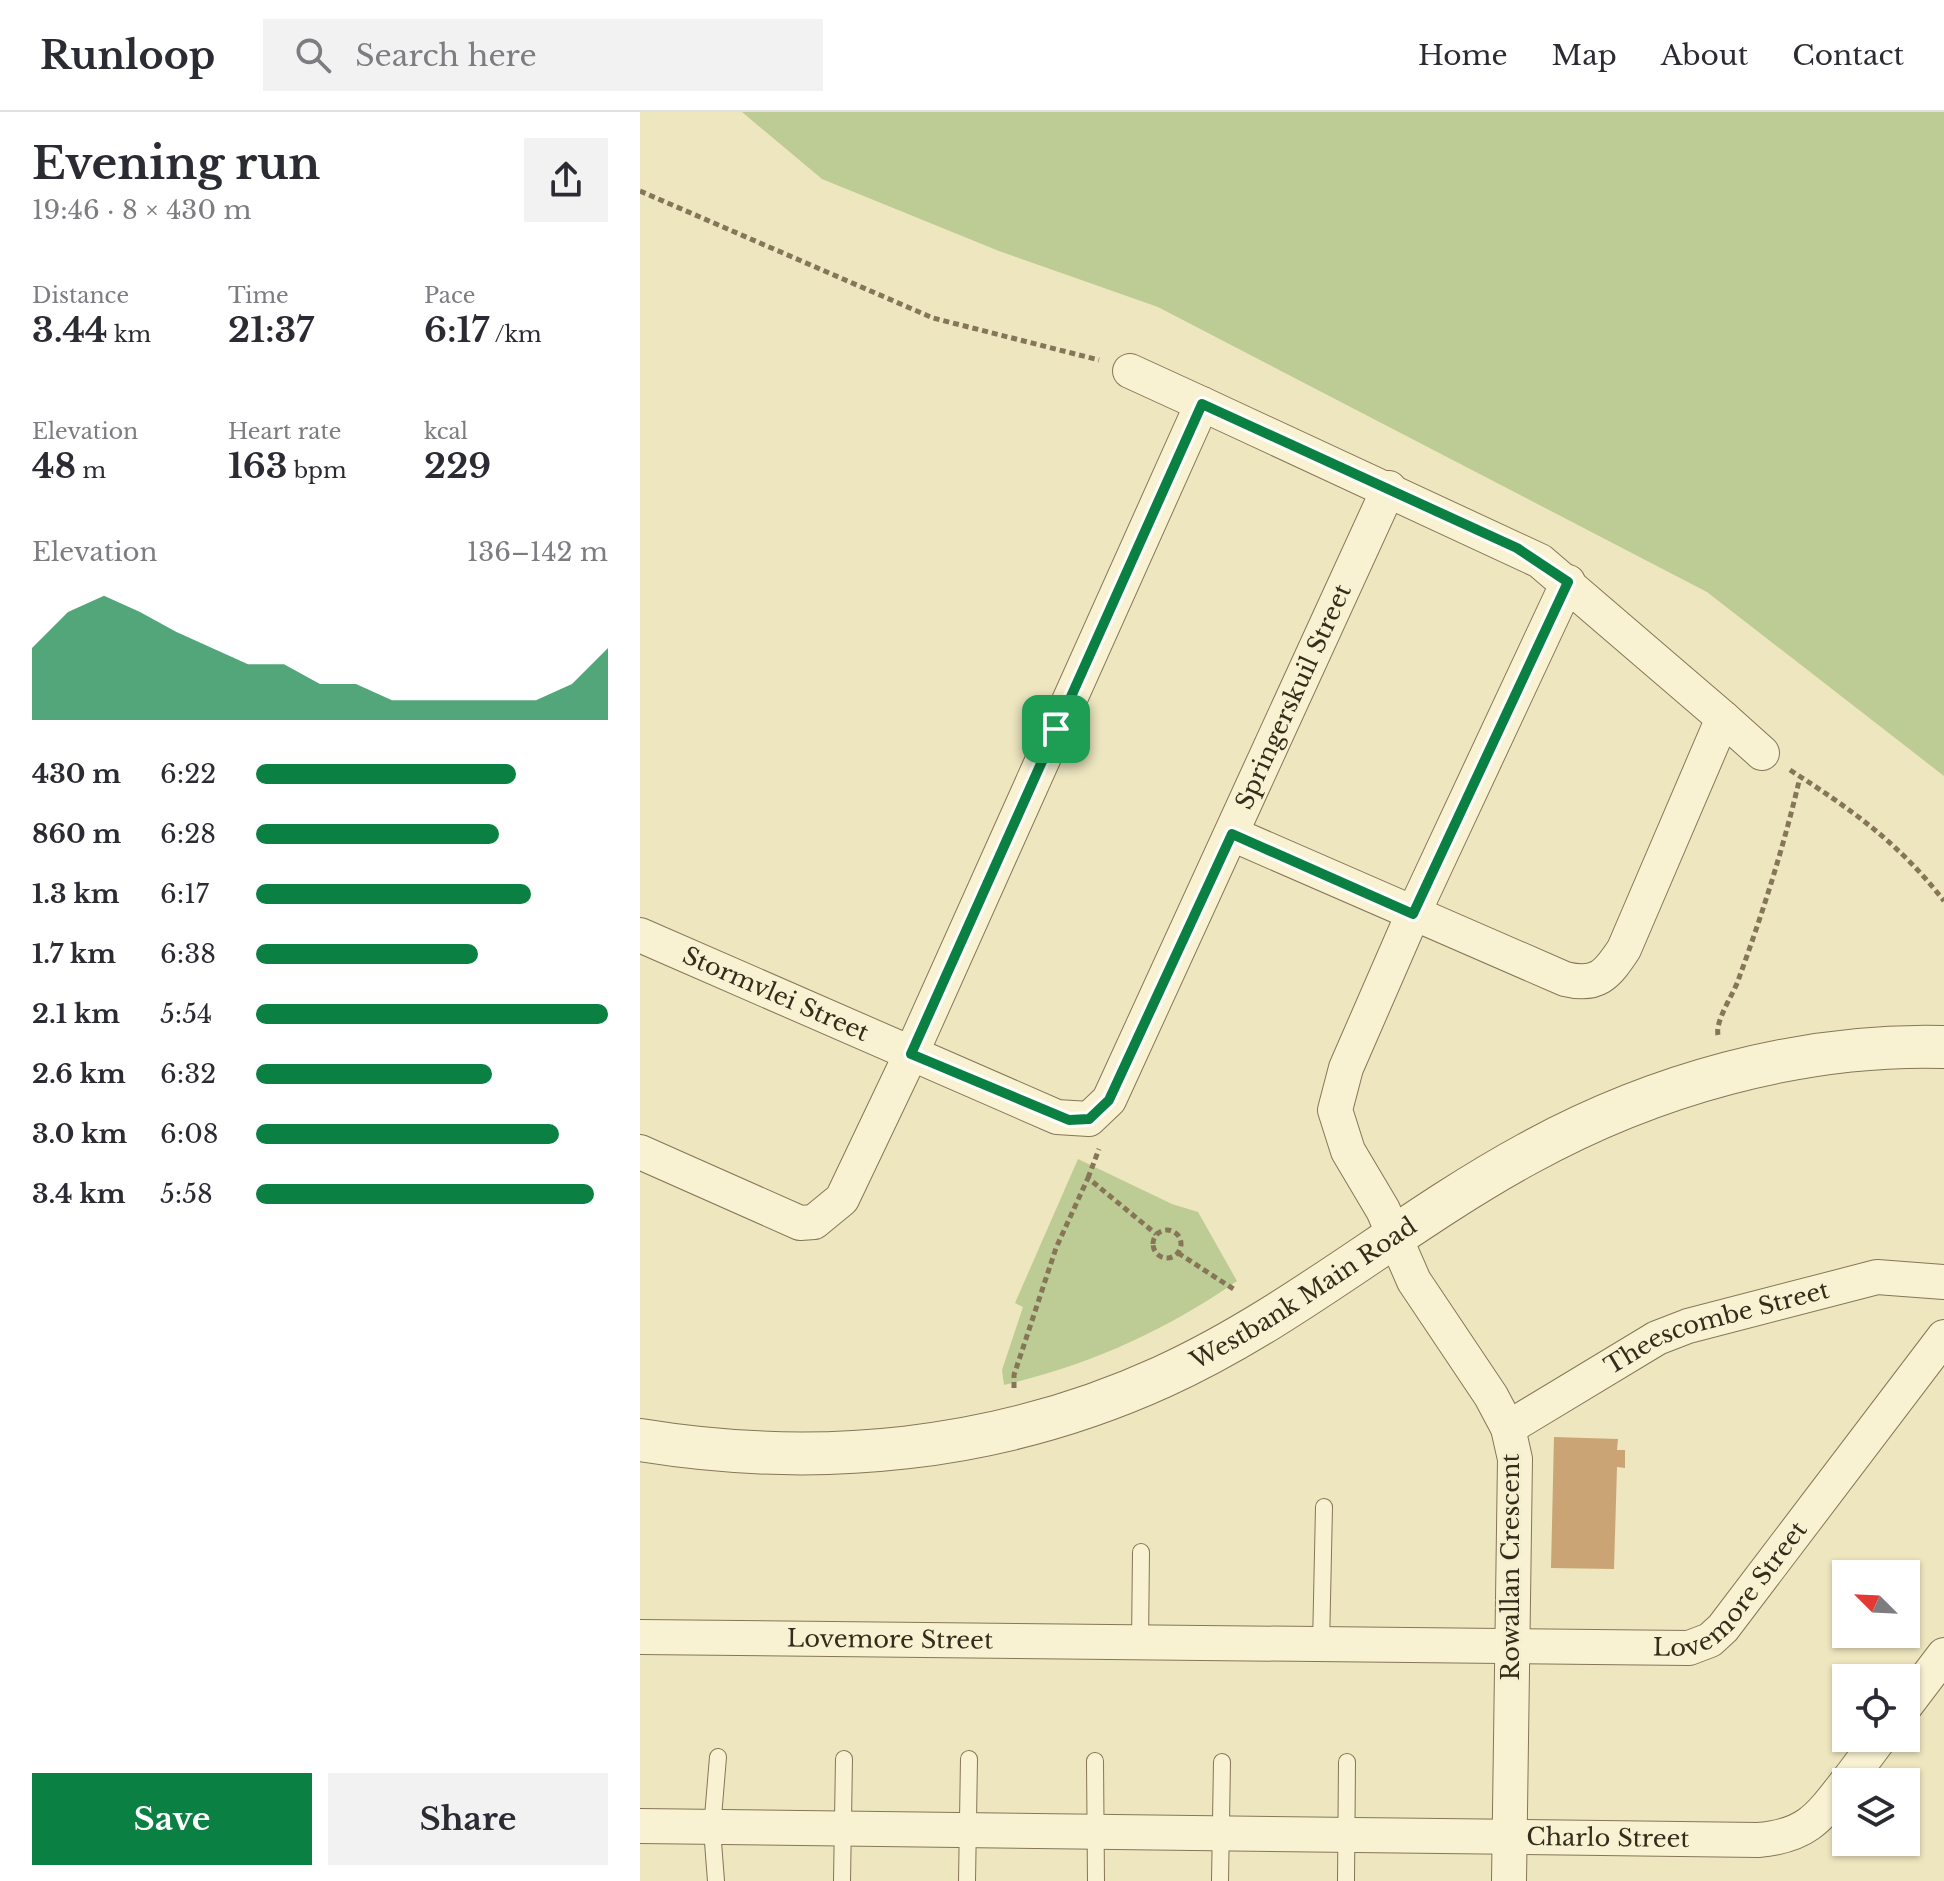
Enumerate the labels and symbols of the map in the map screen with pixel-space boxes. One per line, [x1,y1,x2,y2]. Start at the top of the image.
street label: Springerskuil Street [1229,580,1357,814]
pin [1022,695,1090,763]
street label: Stormvlei Street [678,940,873,1047]
street label: Westbank Main Road [1184,1211,1422,1375]
street label: Theescombe Street [1599,1275,1832,1380]
street label: Rowallan Crescent [1496,1453,1525,1681]
street label: Lovemore Street [1653,1516,1813,1662]
north arrow [1832,1560,1920,1648]
street label: Lovemore Street [787,1624,993,1655]
street label: Charlo Street [1526,1822,1690,1853]

